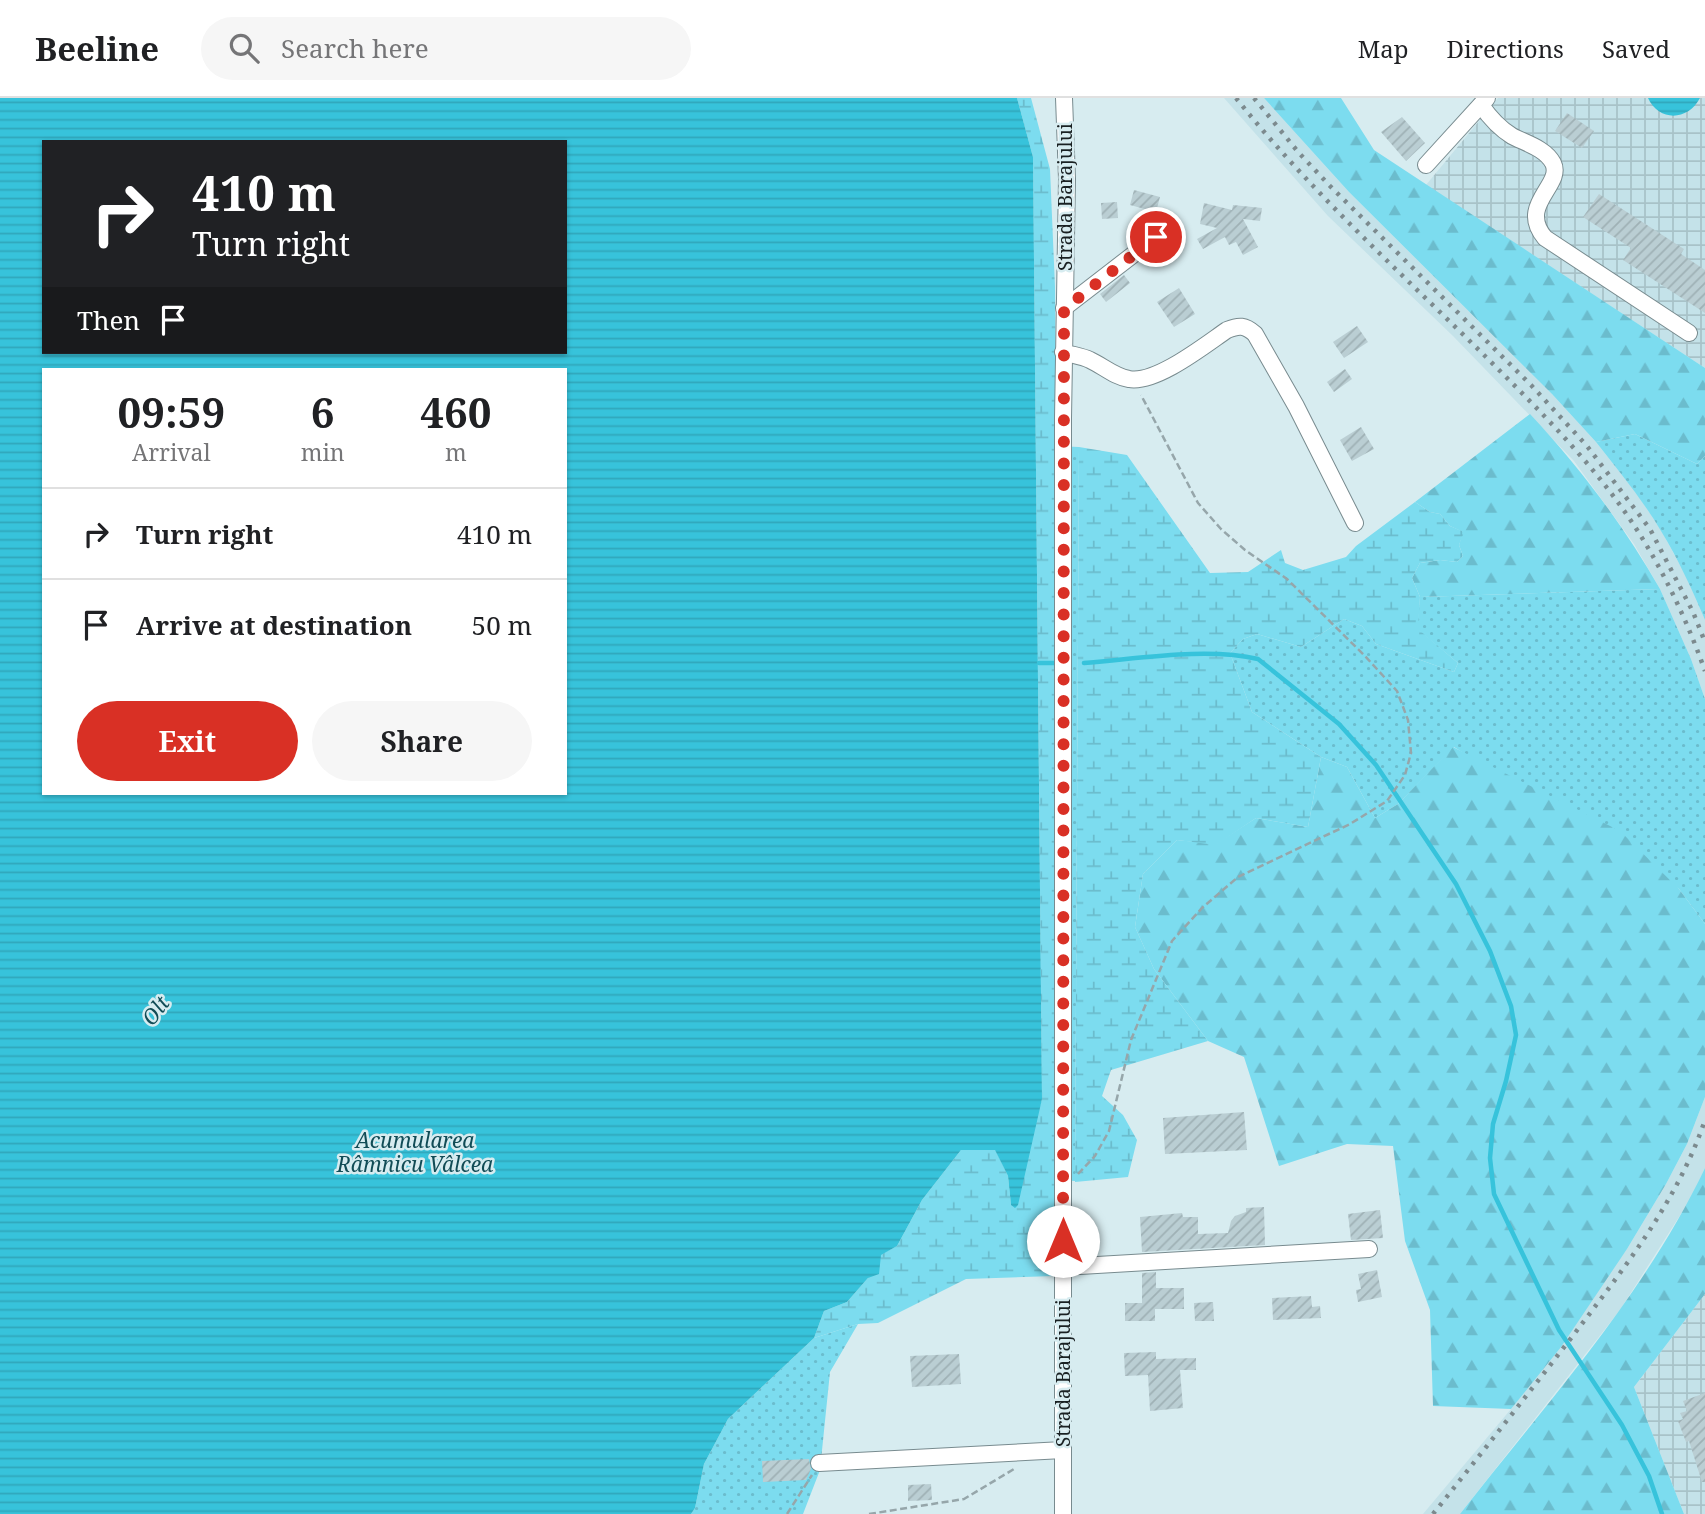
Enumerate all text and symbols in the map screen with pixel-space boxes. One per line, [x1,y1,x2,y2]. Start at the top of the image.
search box [201,17,691,80]
text: Beeline [35,26,159,71]
icon: search [225,29,263,67]
text: Search here [281,30,429,66]
text: Map [1358,32,1409,65]
text: Directions [1447,32,1564,65]
text: Saved [1602,32,1670,65]
street label: Strada Barajului [1052,123,1078,271]
text: 410 m [192,159,336,225]
icon: right [77,168,168,259]
pin [1126,207,1186,267]
icon: arrive [1137,218,1175,256]
text: Turn right [192,222,350,265]
icon: arrive [154,301,192,339]
text: Then [77,302,140,338]
text: 09:59 [118,383,225,440]
text: 6 [311,383,335,440]
text: 460 [420,383,491,440]
text: Arrival [132,436,211,468]
text: min [301,436,345,468]
text: m [445,436,467,468]
icon: right [77,515,115,553]
text: Turn right [136,516,273,552]
text: 410 m [457,516,532,552]
icon: arrive [77,606,115,644]
text: Arrive at destination [136,607,412,643]
text: 50 m [472,607,532,643]
button: Exit [77,701,298,781]
button: Share [312,701,532,781]
water label: Olt [135,990,175,1031]
water label: Acumularea Râmnicu Vâlcea [336,1126,494,1178]
position arrow [1026,1204,1100,1278]
street label: Strada Barajului [1050,1299,1076,1447]

